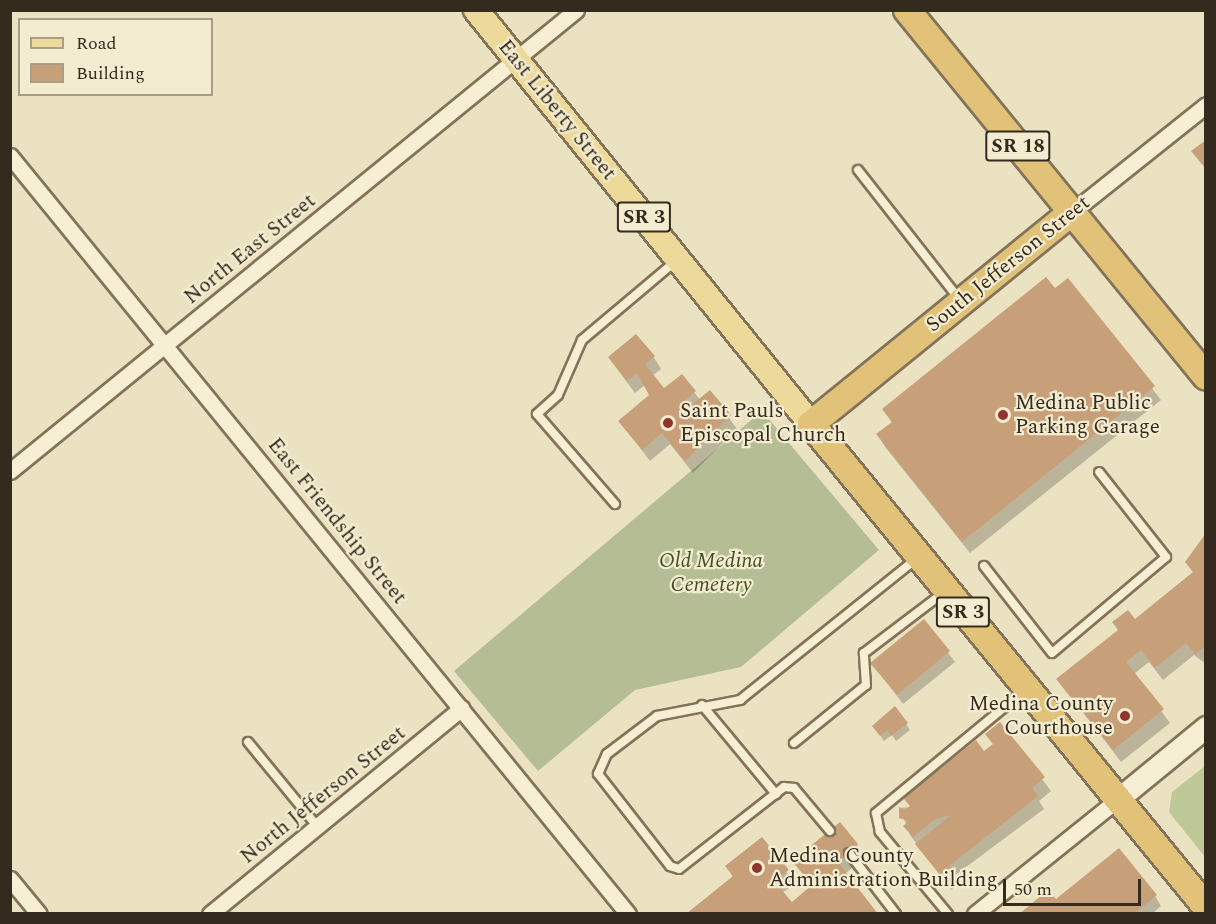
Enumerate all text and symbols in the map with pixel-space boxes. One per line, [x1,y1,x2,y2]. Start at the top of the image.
legend [18,18,213,96]
text: Road [76,30,117,57]
street label: East Liberty Street [493,35,621,185]
text: Building [76,60,145,87]
road number: SR 18 [985,129,1051,163]
street label: North East Street [179,188,321,310]
street label: South Jefferson Street [921,190,1095,338]
road number: SR 3 [616,200,672,234]
place label: Medina Public Parking Garage [1015,390,1160,440]
place label: Saint Pauls Episcopal Church [680,398,846,448]
marker: Medina Public Parking Garage [996,408,1010,422]
marker: Saint Pauls Episcopal Church [661,416,675,430]
street label: East Friendship Street [262,433,412,609]
park label: Old Medina Cemetery [659,548,763,598]
road number: SR 3 [934,595,992,629]
place label: Medina County Courthouse [969,691,1113,741]
marker: Medina County Courthouse [1118,709,1132,723]
street label: North Jefferson Street [235,721,411,869]
place label: Medina County Administration Building [769,843,998,893]
marker: Medina County Administration Building [750,861,764,875]
scale bar [1006,867,1144,905]
text: 50 m [1014,876,1052,903]

